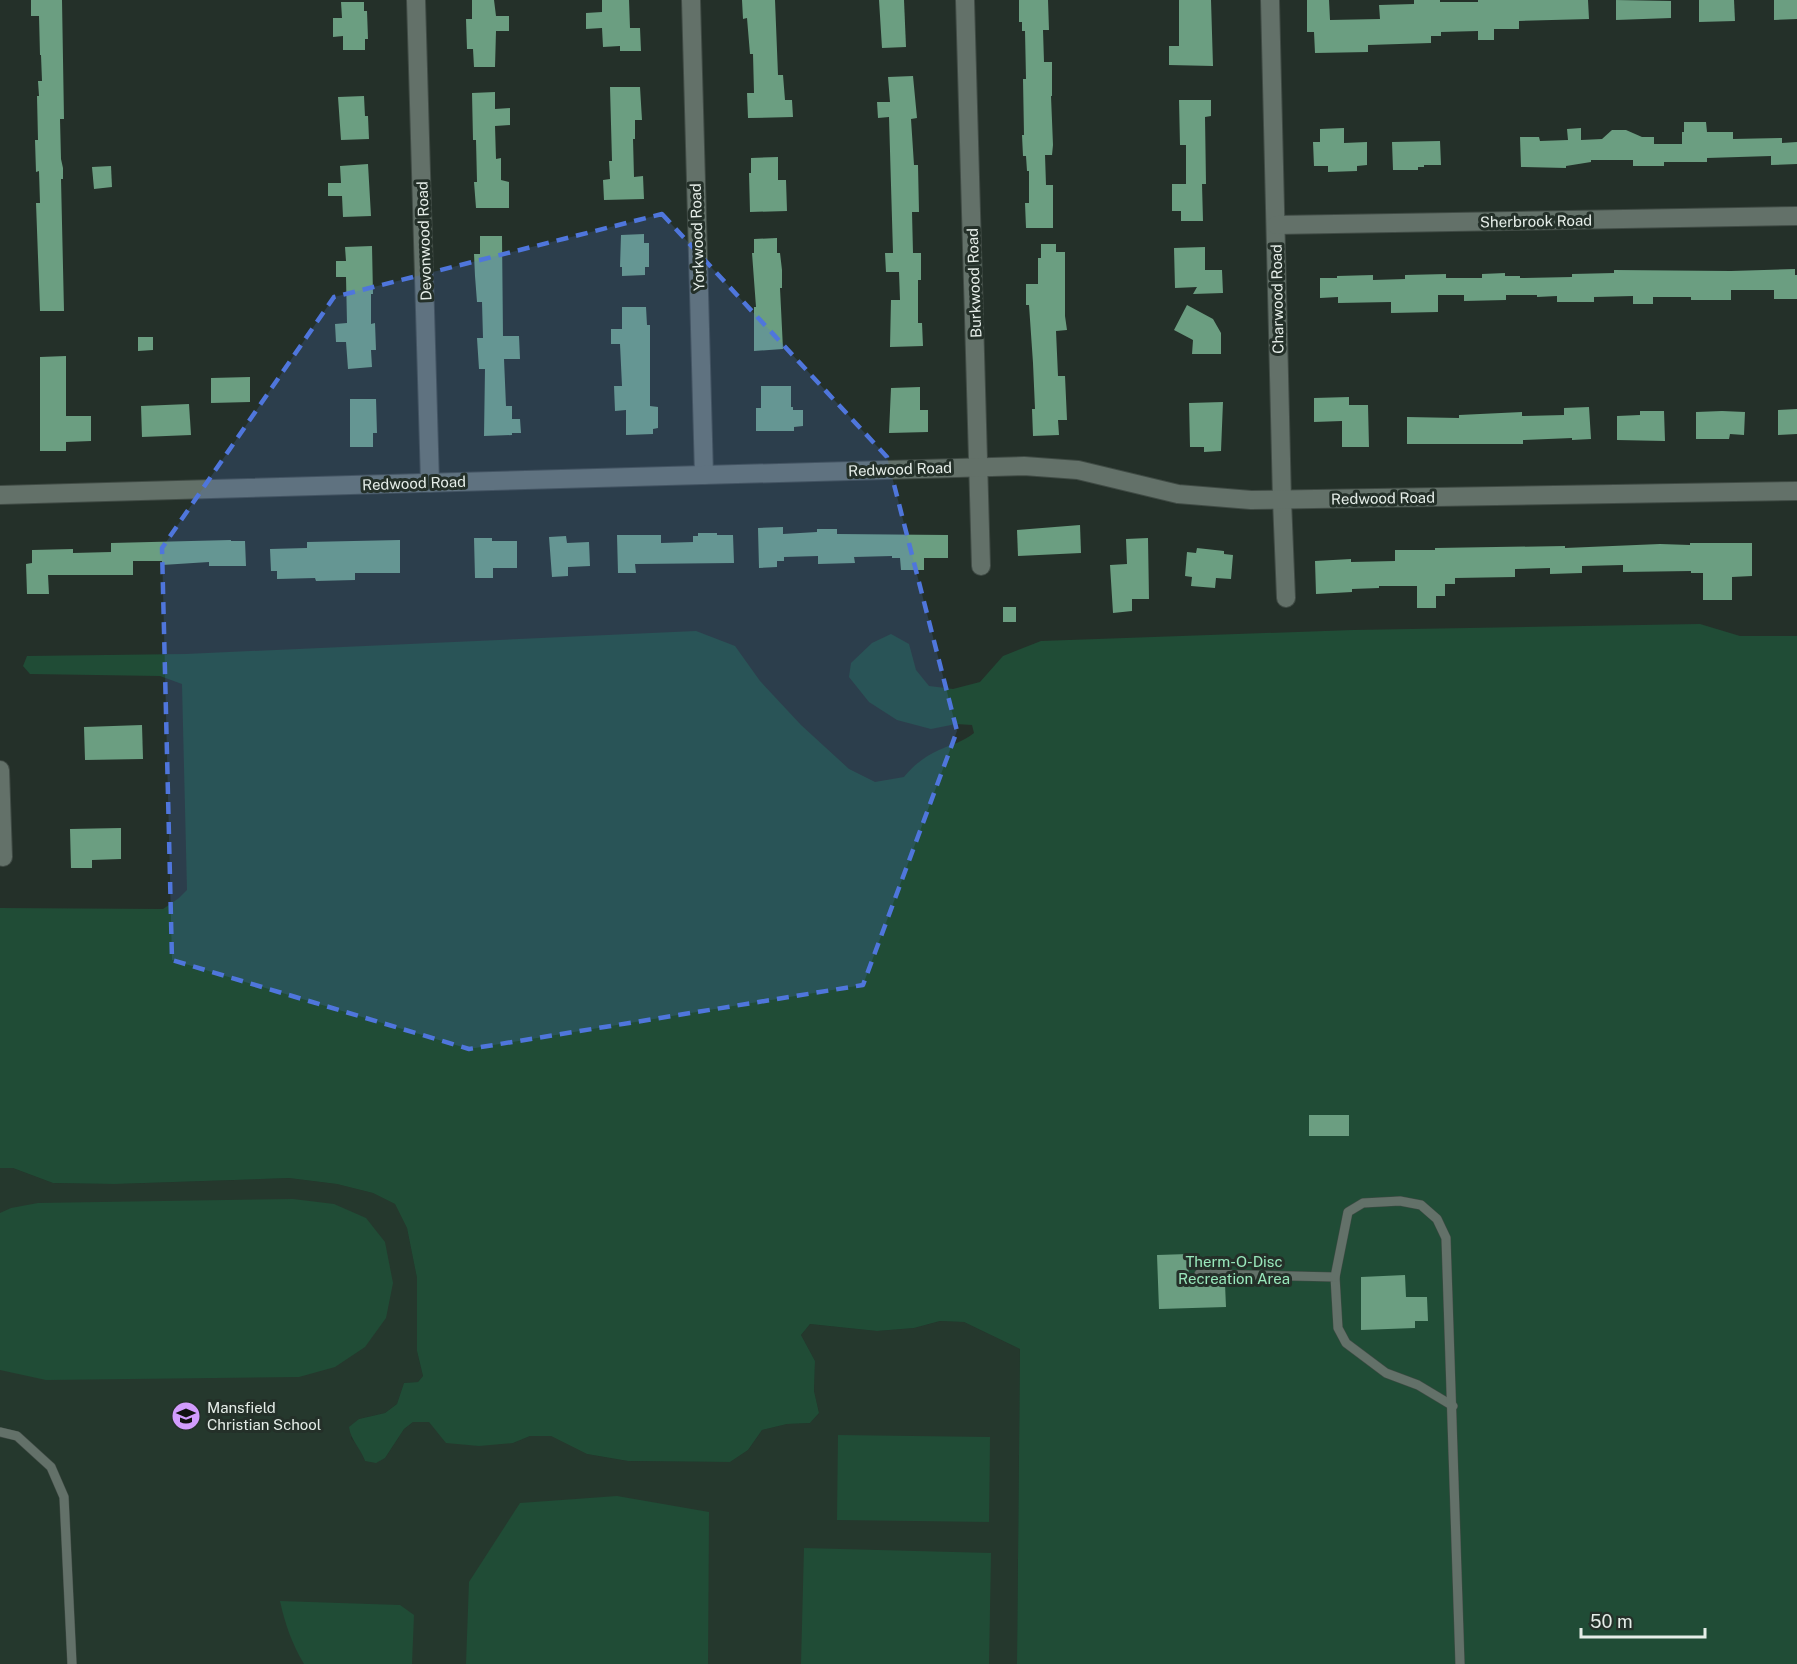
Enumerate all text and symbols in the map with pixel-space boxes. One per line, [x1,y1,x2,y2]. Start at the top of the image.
street label: Devonwood Road [413,181,435,301]
street label: Yorkwood Road [687,183,707,291]
street label: Sherbrook Road [1480,212,1592,230]
street label: Burkwood Road [964,228,984,338]
street label: Charwood Road [1268,244,1286,354]
street label: Redwood Road [848,459,952,479]
street label: Redwood Road [362,473,466,493]
street label: Redwood Road [1331,489,1435,507]
park label: Therm-O-Disc Recreation Area [1178,1253,1290,1287]
place label: Mansfield Christian School [207,1399,321,1433]
school or university icon: Mansfield Christian School [170,1400,202,1432]
scale bar [1581,1601,1706,1639]
text: 50 m [1590,1611,1633,1632]

